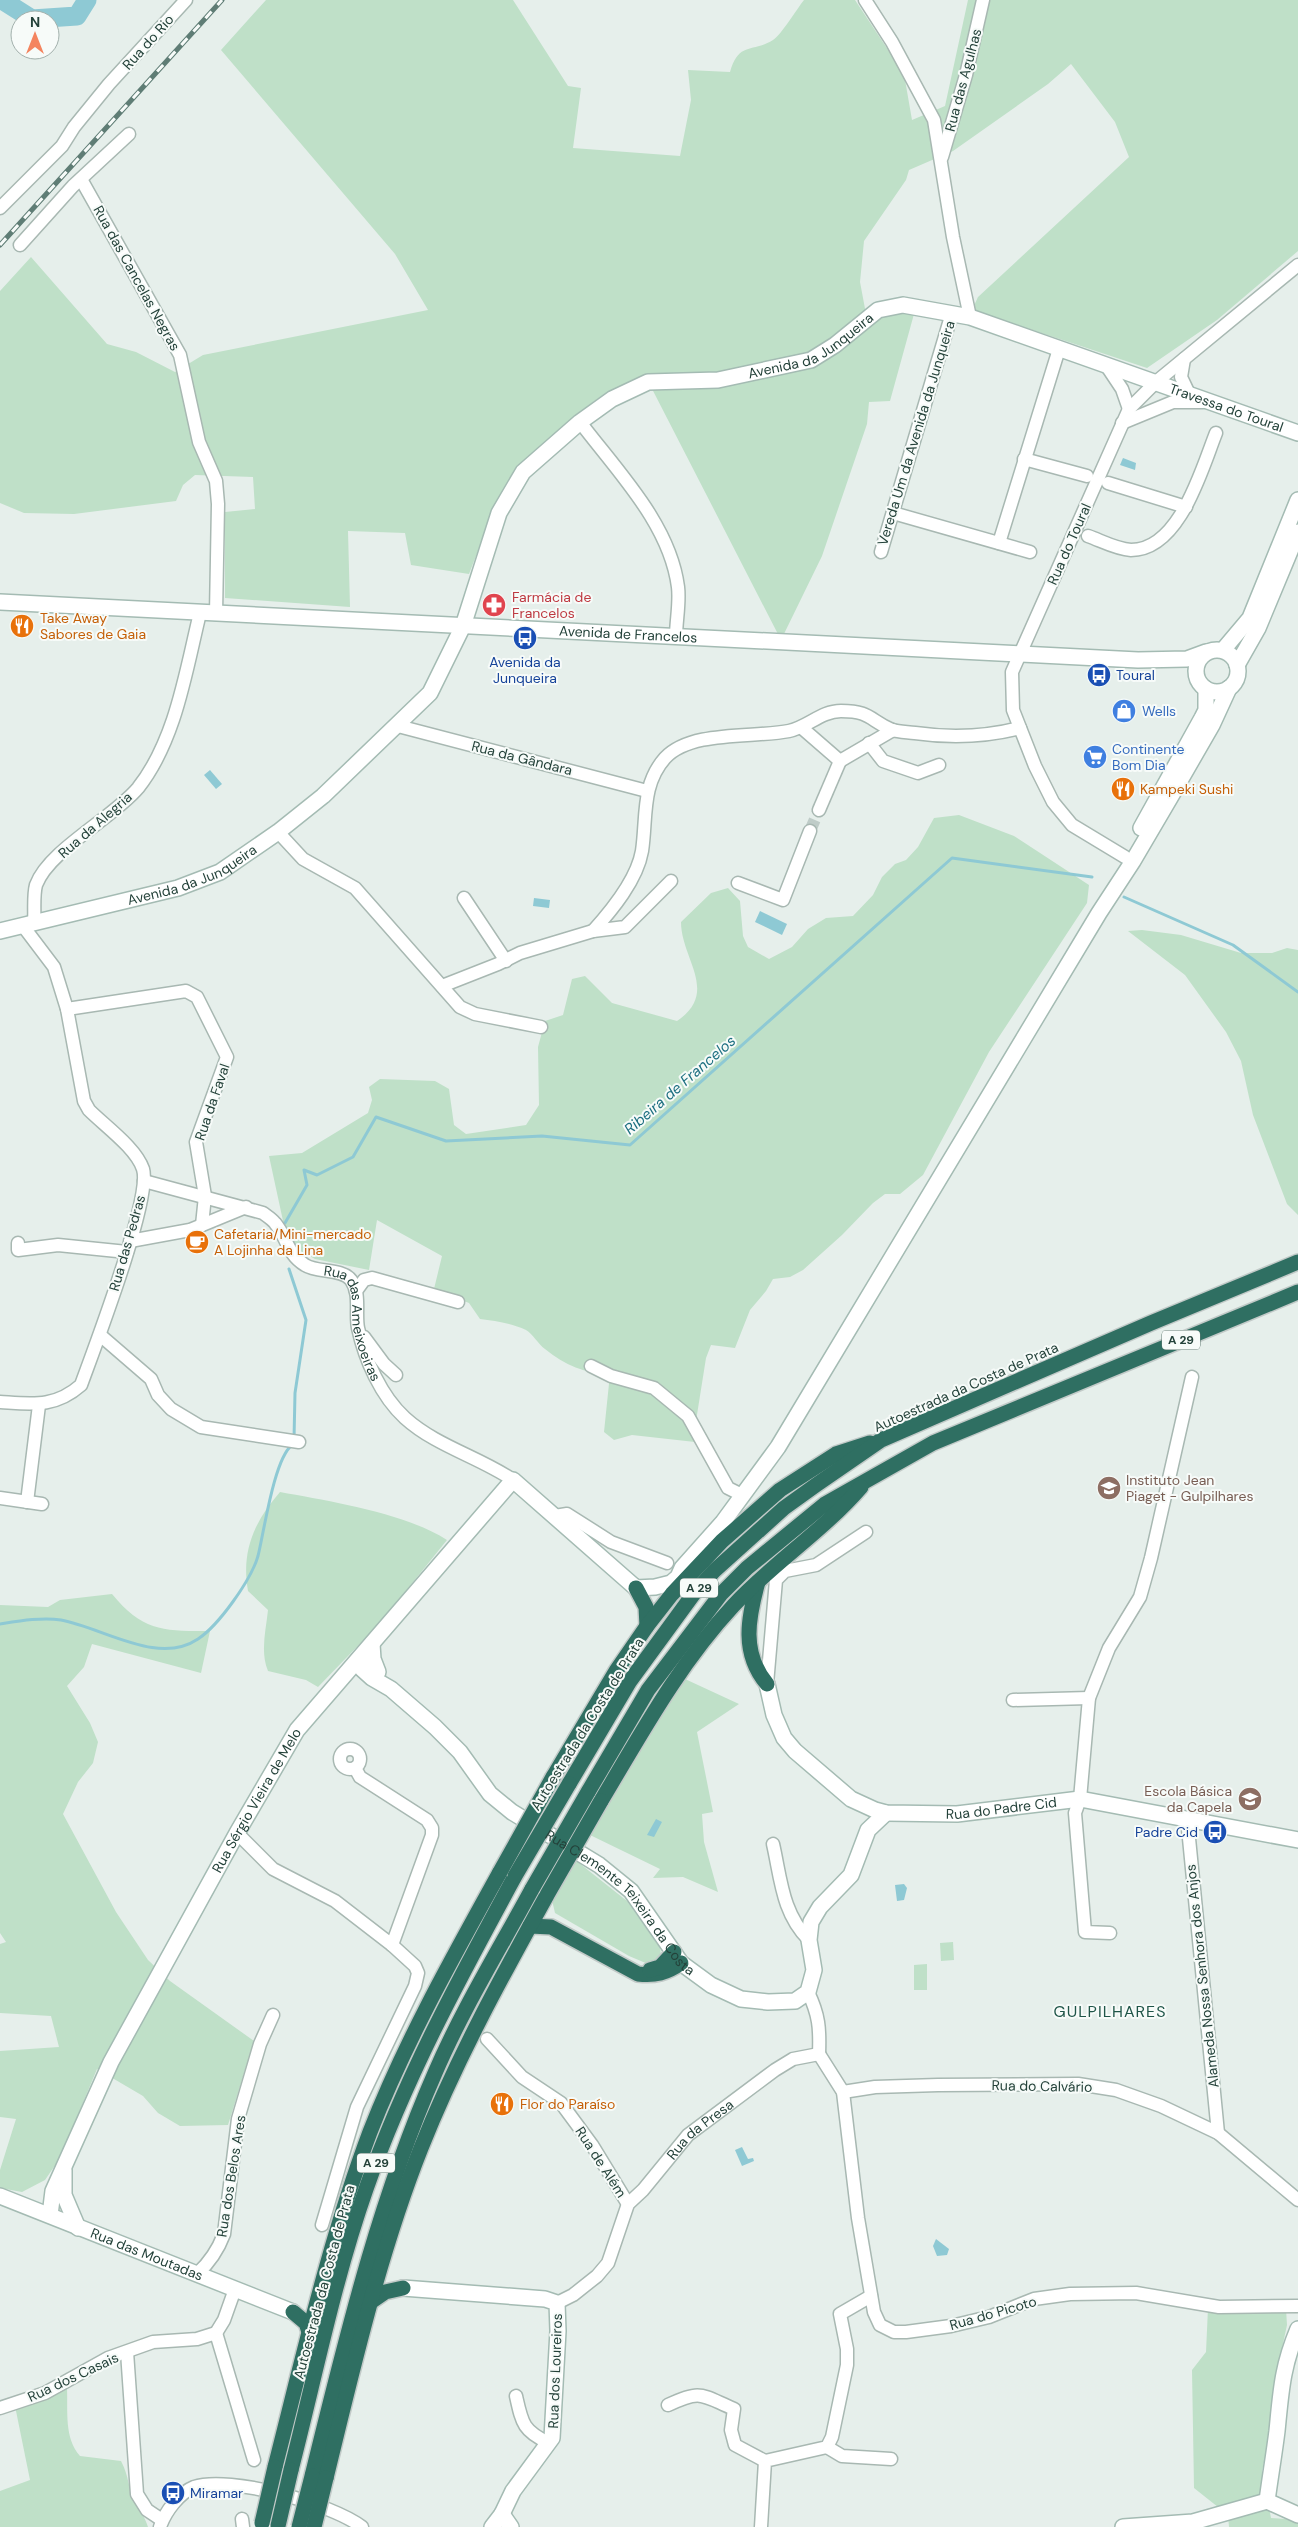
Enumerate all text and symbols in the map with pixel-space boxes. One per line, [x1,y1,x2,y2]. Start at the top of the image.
north arrow [10,10,60,60]
street label: Rua do Rio [118,11,178,73]
text: N [30,13,40,31]
street label: Rua das Agulhas [941,27,985,133]
street label: Rua das Cancelas Negras [90,202,184,354]
street label: Avenida da Junqueira [746,309,877,382]
street label: Vereda Um da Avenida da Junqueira [873,318,959,548]
street label: Travessa do Toural [1167,379,1286,436]
street label: Rua do Toural [1043,500,1095,588]
place label: Farmácia de Francelos [512,588,591,622]
pharmacy icon: Farmácia de Francelos [481,592,507,618]
place label: Take Away Sabores de Gaia [40,609,146,643]
restaurant icon: Take Away Sabores de Gaia [9,613,35,639]
street label: Avenida de Francelos [559,622,698,647]
bus stop icon: Avenida da Junqueira [512,625,538,651]
place label: Avenida da Junqueira [489,653,561,687]
bus stop icon: Toural [1086,662,1112,688]
place label: Toural [1116,666,1155,684]
shop icon: Wells [1111,698,1137,724]
place label: Wells [1142,702,1176,720]
street label: Rua da Gândara [470,737,574,779]
place label: Continente Bom Dia [1112,740,1185,774]
supermarket icon: Continente Bom Dia [1082,744,1108,770]
restaurant icon: Kampeki Sushi [1110,776,1136,802]
place label: Kampeki Sushi [1140,780,1233,798]
street label: Rua da Alegria [54,788,136,862]
street label: Avenida da Junqueira [126,840,260,909]
water label: Ribeira de Francelos [620,1031,740,1139]
street label: Rua da Faval [190,1061,234,1143]
street label: Rua das Pedras [105,1193,149,1293]
place label: Cafetaria/Mini-mercado A Lojinha da Lina [214,1225,372,1259]
cafe icon: Cafetaria/Mini-mercado A Lojinha da Lina [184,1229,210,1255]
street label: Rua das Ameixoeiras [323,1261,385,1384]
road number: A 29 [1162,1330,1200,1350]
street label: Autoestrada da Costa de Prata [871,1338,1061,1436]
place label: Instituto Jean Piaget - Gulpilhares [1126,1471,1253,1505]
school or university icon: Instituto Jean Piaget - Gulpilhares [1096,1475,1122,1501]
road number: A 29 [680,1579,718,1598]
street label: Autoestrada da Costa de Prata [526,1634,648,1814]
street label: Rua Sérgio Vieira de Melo [208,1725,305,1876]
place label: Escola Básica da Capela [1144,1782,1232,1816]
school or university icon: Escola Básica da Capela [1237,1786,1263,1812]
street label: Rua do Padre Cid [946,1793,1058,1823]
bus stop icon: Padre Cid [1202,1819,1228,1845]
place label: Padre Cid [1135,1823,1198,1841]
street label: Rua Clemente Teixeira da Costa [542,1825,698,1979]
street label: Alameda Nossa Senhora dos Anjos [1181,1863,1223,2089]
district label: GULPILHARES [1054,2001,1166,2022]
street label: Rua do Calvário [991,2076,1093,2096]
restaurant icon: Flor do Paraíso [489,2091,515,2117]
place label: Flor do Paraíso [520,2095,615,2113]
street label: Rua da Presa [663,2095,737,2163]
street label: Rua dos Belos Ares [212,2114,250,2238]
street label: Rua de Além [571,2123,631,2201]
road number: A 29 [357,2154,395,2172]
street label: Autoestrada da Costa de Prata [289,2183,359,2381]
street label: Rua das Moutadas [88,2224,206,2285]
street label: Rua do Picoto [947,2292,1039,2334]
street label: Rua dos Loureiros [544,2313,566,2429]
street label: Rua dos Casais [25,2348,121,2406]
bus stop icon: Miramar [160,2480,186,2506]
place label: Miramar [190,2484,243,2502]

